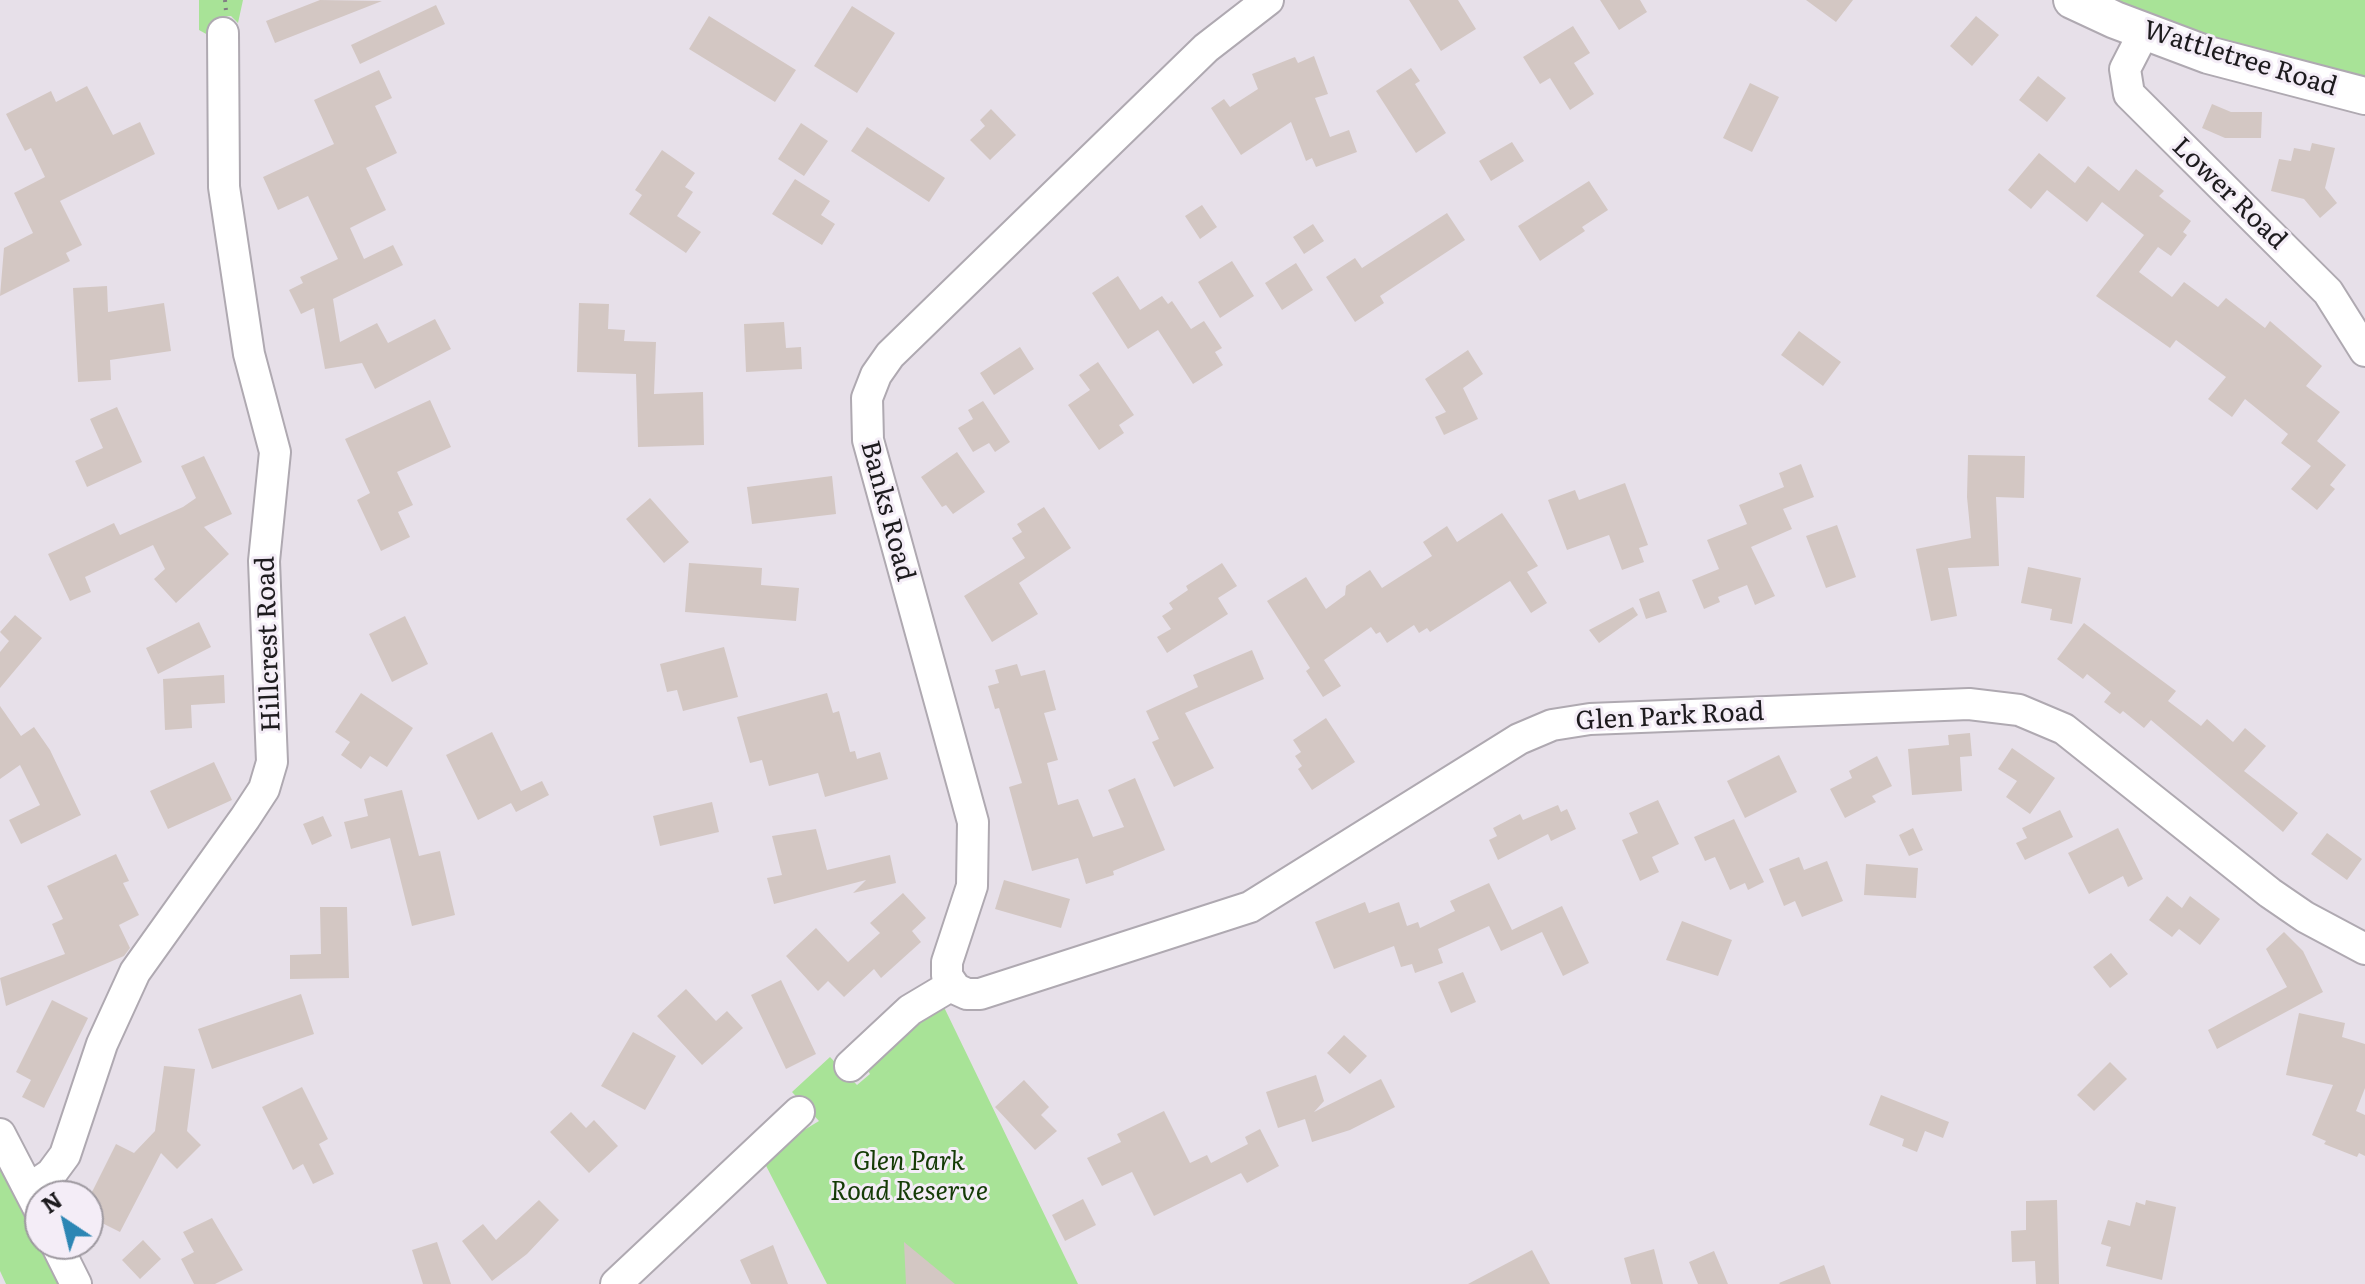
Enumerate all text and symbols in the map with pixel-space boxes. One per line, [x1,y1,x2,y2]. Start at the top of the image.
street label: Wattletree Road [2139,15,2341,103]
street label: Lower Road [2165,132,2293,256]
street label: Banks Road [853,437,921,585]
street label: Hillcrest Road [250,555,288,733]
street label: Glen Park Road [1575,696,1765,738]
park label: Glen Park Road Reserve [830,1146,988,1208]
north arrow [24,1180,104,1260]
text: N [34,1183,68,1220]

